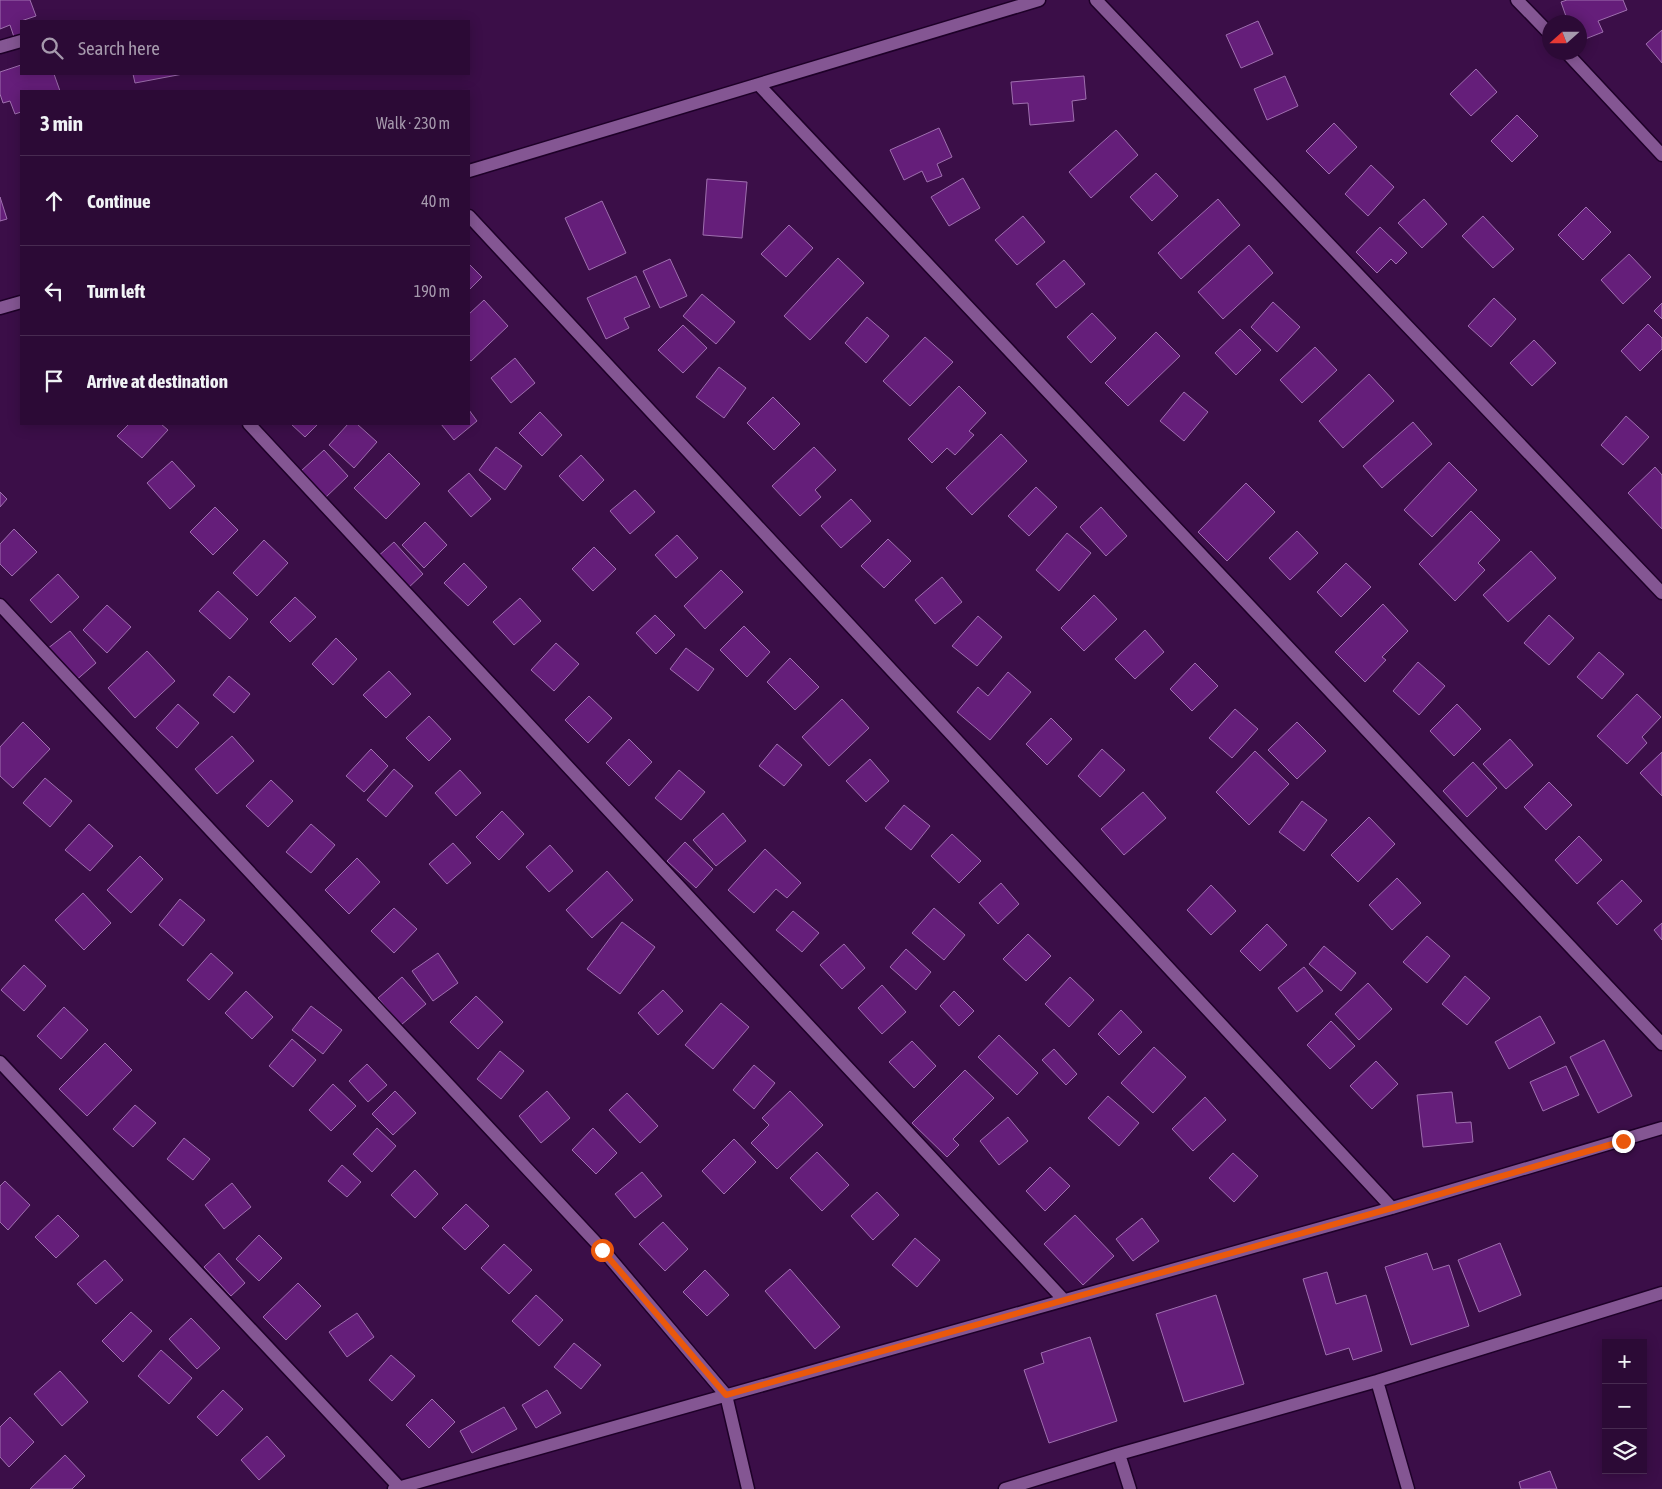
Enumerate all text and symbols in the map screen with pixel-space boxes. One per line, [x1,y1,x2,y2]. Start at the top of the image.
north arrow [1542,15,1587,60]
search box [20,20,470,75]
icon: search [38,34,66,62]
text: Search here [78,37,160,59]
text: 3 min [40,111,83,135]
text: Walk · 230 m [376,114,450,132]
icon: ahead [40,187,68,215]
text: Continue [87,190,151,212]
text: 40 m [421,192,450,210]
icon: left [40,277,68,305]
text: Turn left [87,280,145,302]
text: 190 m [414,282,450,300]
icon: arrive [40,367,68,395]
text: Arrive at destination [87,370,228,392]
route end [1612,1130,1635,1153]
route start [591,1239,614,1262]
map controls [1602,1339,1647,1474]
button: + [1602,1339,1647,1384]
button: − [1602,1384,1647,1429]
button: layers [1602,1429,1647,1474]

